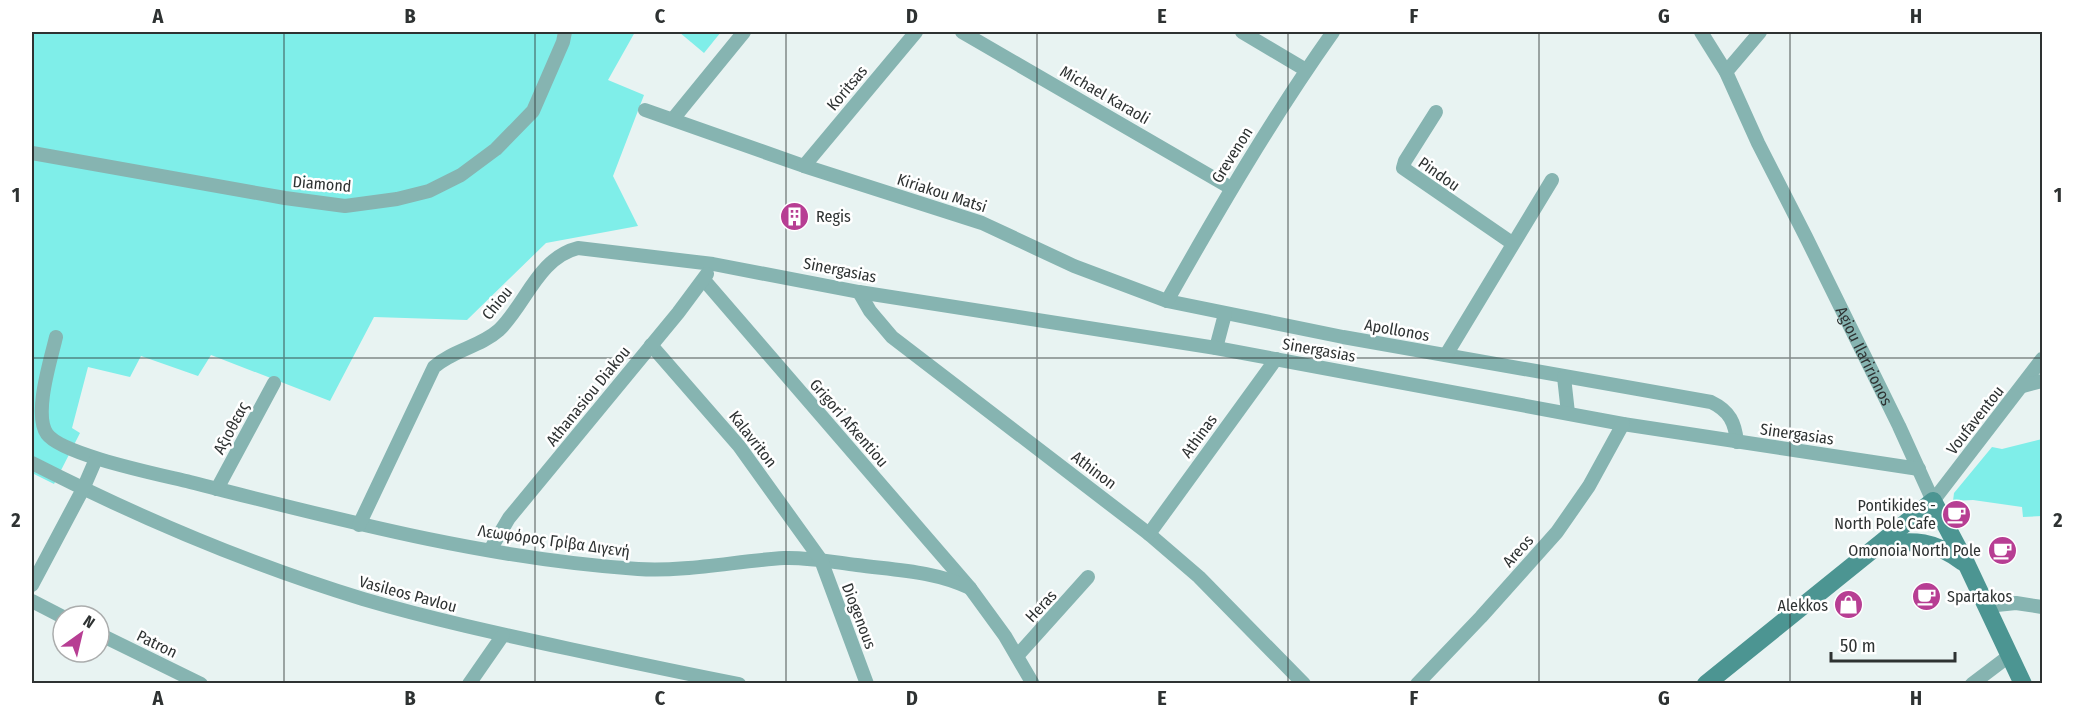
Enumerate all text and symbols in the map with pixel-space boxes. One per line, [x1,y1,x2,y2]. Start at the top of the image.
text: A [152,4,165,28]
text: B [404,4,416,28]
text: C [655,4,666,28]
text: D [906,4,918,28]
text: E [1157,4,1167,28]
text: F [1410,4,1419,28]
text: G [1658,4,1670,28]
text: H [1910,4,1922,28]
street label: Koritsas [823,62,871,114]
street label: Michael Karaoli [1057,62,1153,128]
street label: Grevenon [1207,124,1257,186]
street label: Pindou [1415,153,1463,195]
street label: Kiriakou Matsi [895,170,989,216]
street label: Diamond [292,172,352,196]
text: 1 [12,183,20,207]
text: 1 [2054,183,2062,207]
building icon: Regis [779,200,811,232]
place label: Regis [816,207,851,226]
street label: Sinergasias [802,254,878,286]
street label: Chiou [478,283,516,323]
street label: Agiou Ilaririonos [1832,303,1897,409]
street label: Apollonos [1363,315,1431,345]
street label: Sinergasias [1281,334,1357,366]
street label: Athanasiou Diakou [542,342,634,450]
street label: Grigori Afxentiou [806,375,892,471]
street label: Voufaventou [1942,382,2008,458]
street label: Αξιοθεας [209,398,253,457]
street label: Kalavriton [725,407,781,471]
street label: Athinas [1177,410,1221,461]
street label: Sinergasias [1759,419,1835,449]
street label: Athinon [1068,447,1120,493]
place label: Pontikides - North Pole Cafe [1834,496,1936,533]
cafe icon: Pontikides - North Pole Cafe [1941,498,1973,530]
text: 2 [10,508,21,532]
text: 2 [2052,508,2063,532]
street label: Λεωφόρος Γρίβα Διγενή [477,521,631,561]
street label: Areos [1499,531,1537,571]
cafe icon: Omonoia North Pole [1986,534,2018,566]
place label: Omonoia North Pole [1848,541,1981,560]
street label: Vasileos Pavlou [357,572,459,616]
street label: Diogenous [838,580,880,652]
cafe icon: Spartakos [1910,580,1942,612]
street label: Heras [1021,586,1061,626]
place label: Spartakos [1947,587,2012,606]
shop icon: Alekkos [1833,589,1865,621]
place label: Alekkos [1778,596,1828,615]
north arrow [51,604,111,664]
text: N [80,611,98,633]
scale bar [1831,625,1956,663]
street label: Patron [134,626,180,662]
text: 50 m [1840,635,1876,657]
text: A [152,686,165,710]
text: B [404,686,416,710]
text: C [655,686,666,710]
text: D [906,686,918,710]
text: E [1157,686,1167,710]
text: F [1410,686,1419,710]
text: G [1658,686,1670,710]
text: H [1910,686,1922,710]

